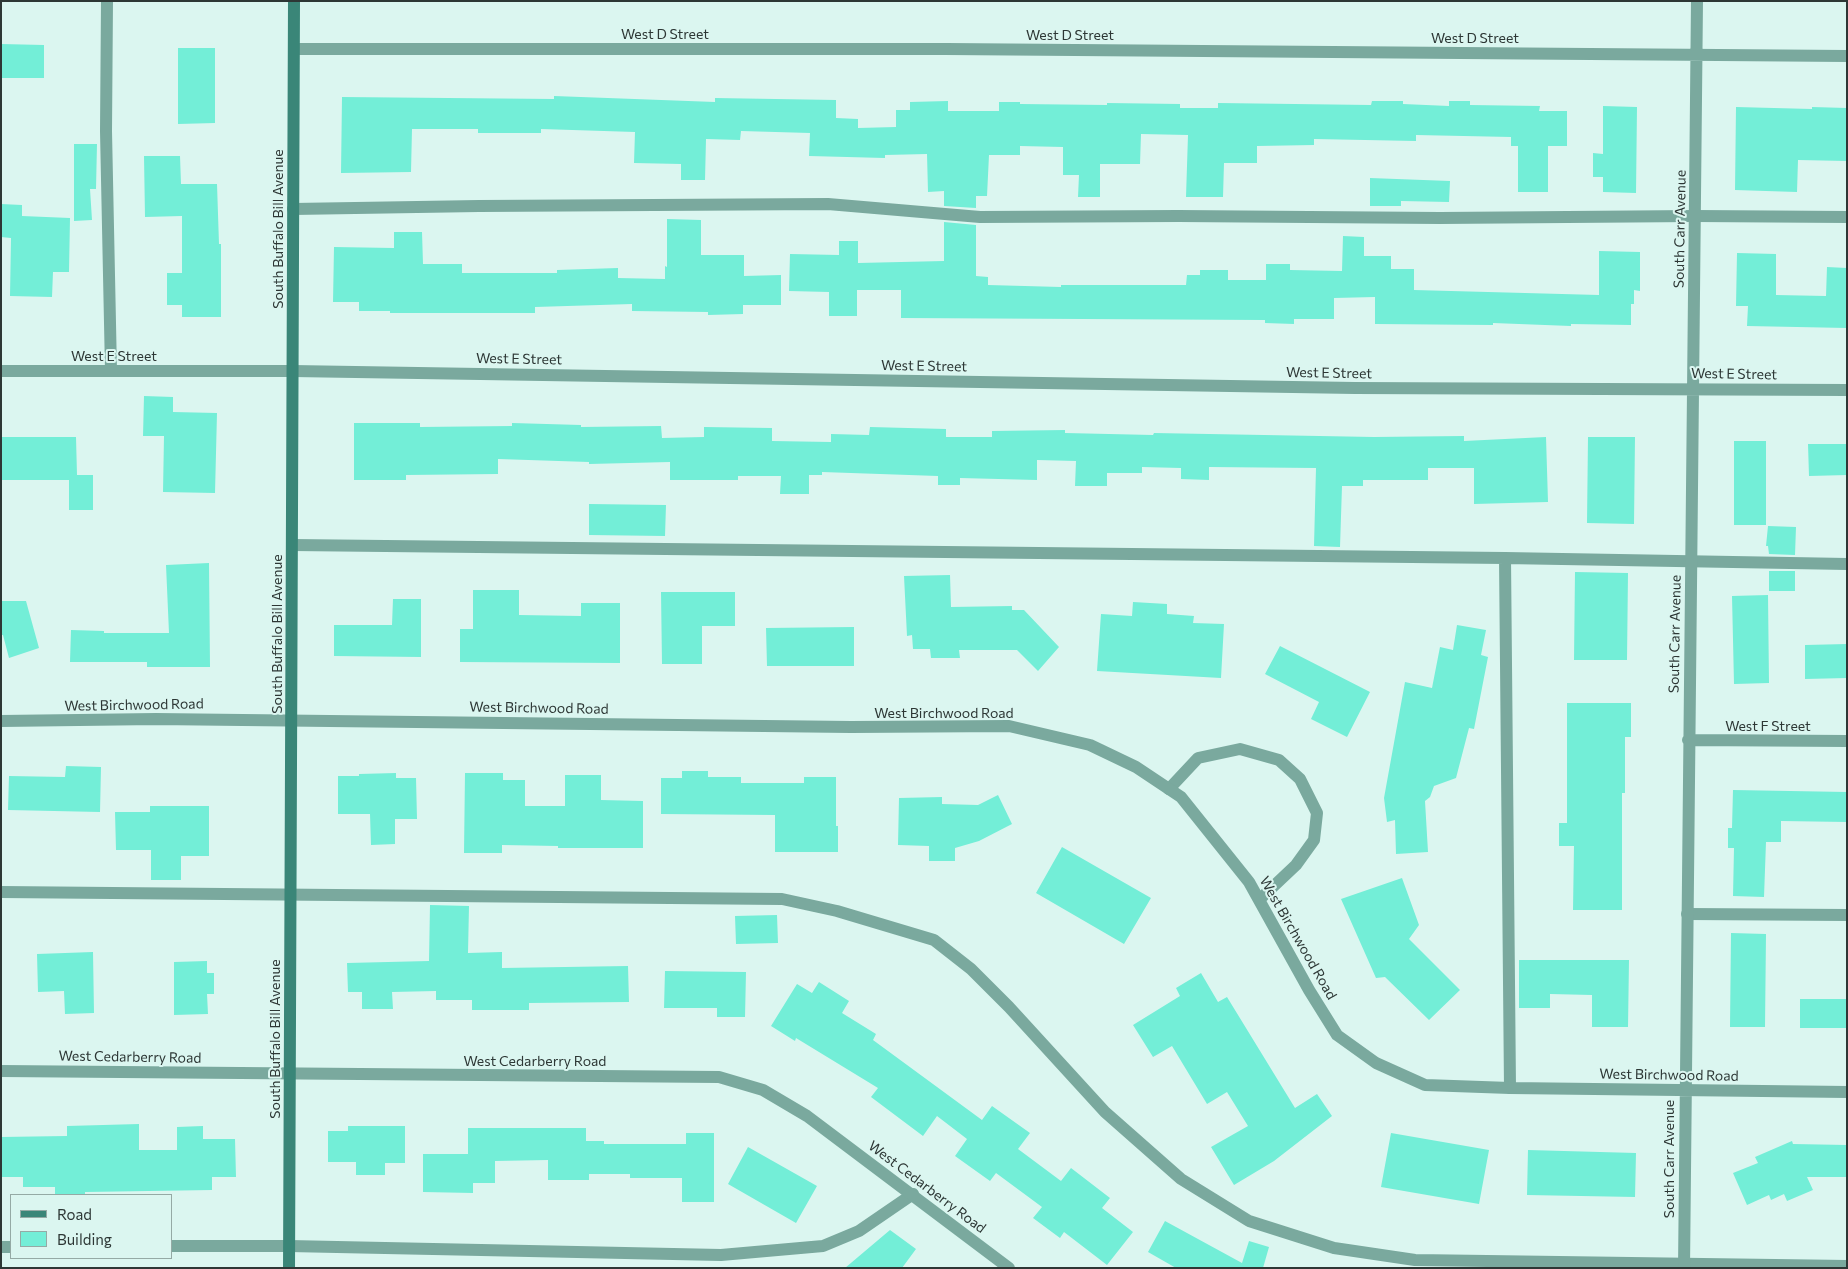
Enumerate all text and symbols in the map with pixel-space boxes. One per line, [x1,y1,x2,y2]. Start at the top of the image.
street label: West D Street [621,26,709,42]
street label: West D Street [1026,27,1114,43]
street label: West D Street [1431,30,1519,46]
street label: South Buffalo Bill Avenue [270,149,286,309]
street label: South Carr Avenue [1671,170,1689,288]
street label: West E Street [71,348,157,364]
street label: West E Street [476,350,562,368]
street label: West E Street [881,357,967,375]
street label: West E Street [1286,364,1372,382]
street label: West E Street [1691,365,1777,383]
street label: South Buffalo Bill Avenue [269,554,285,714]
street label: South Carr Avenue [1666,575,1684,693]
street label: West Birchwood Road [64,695,204,715]
street label: West Birchwood Road [469,698,609,718]
street label: West Birchwood Road [874,705,1014,721]
street label: West F Street [1725,718,1811,734]
street label: West Birchwood Road [1256,873,1340,1003]
street label: South Buffalo Bill Avenue [267,959,283,1119]
street label: West Cedarberry Road [58,1047,202,1067]
street label: West Cedarberry Road [464,1053,606,1069]
street label: West Birchwood Road [1599,1065,1739,1085]
street label: South Carr Avenue [1661,1100,1677,1218]
street label: West Cedarberry Road [865,1137,989,1237]
legend [10,1194,172,1259]
text: Road [57,1205,92,1223]
text: Building [57,1230,112,1248]

